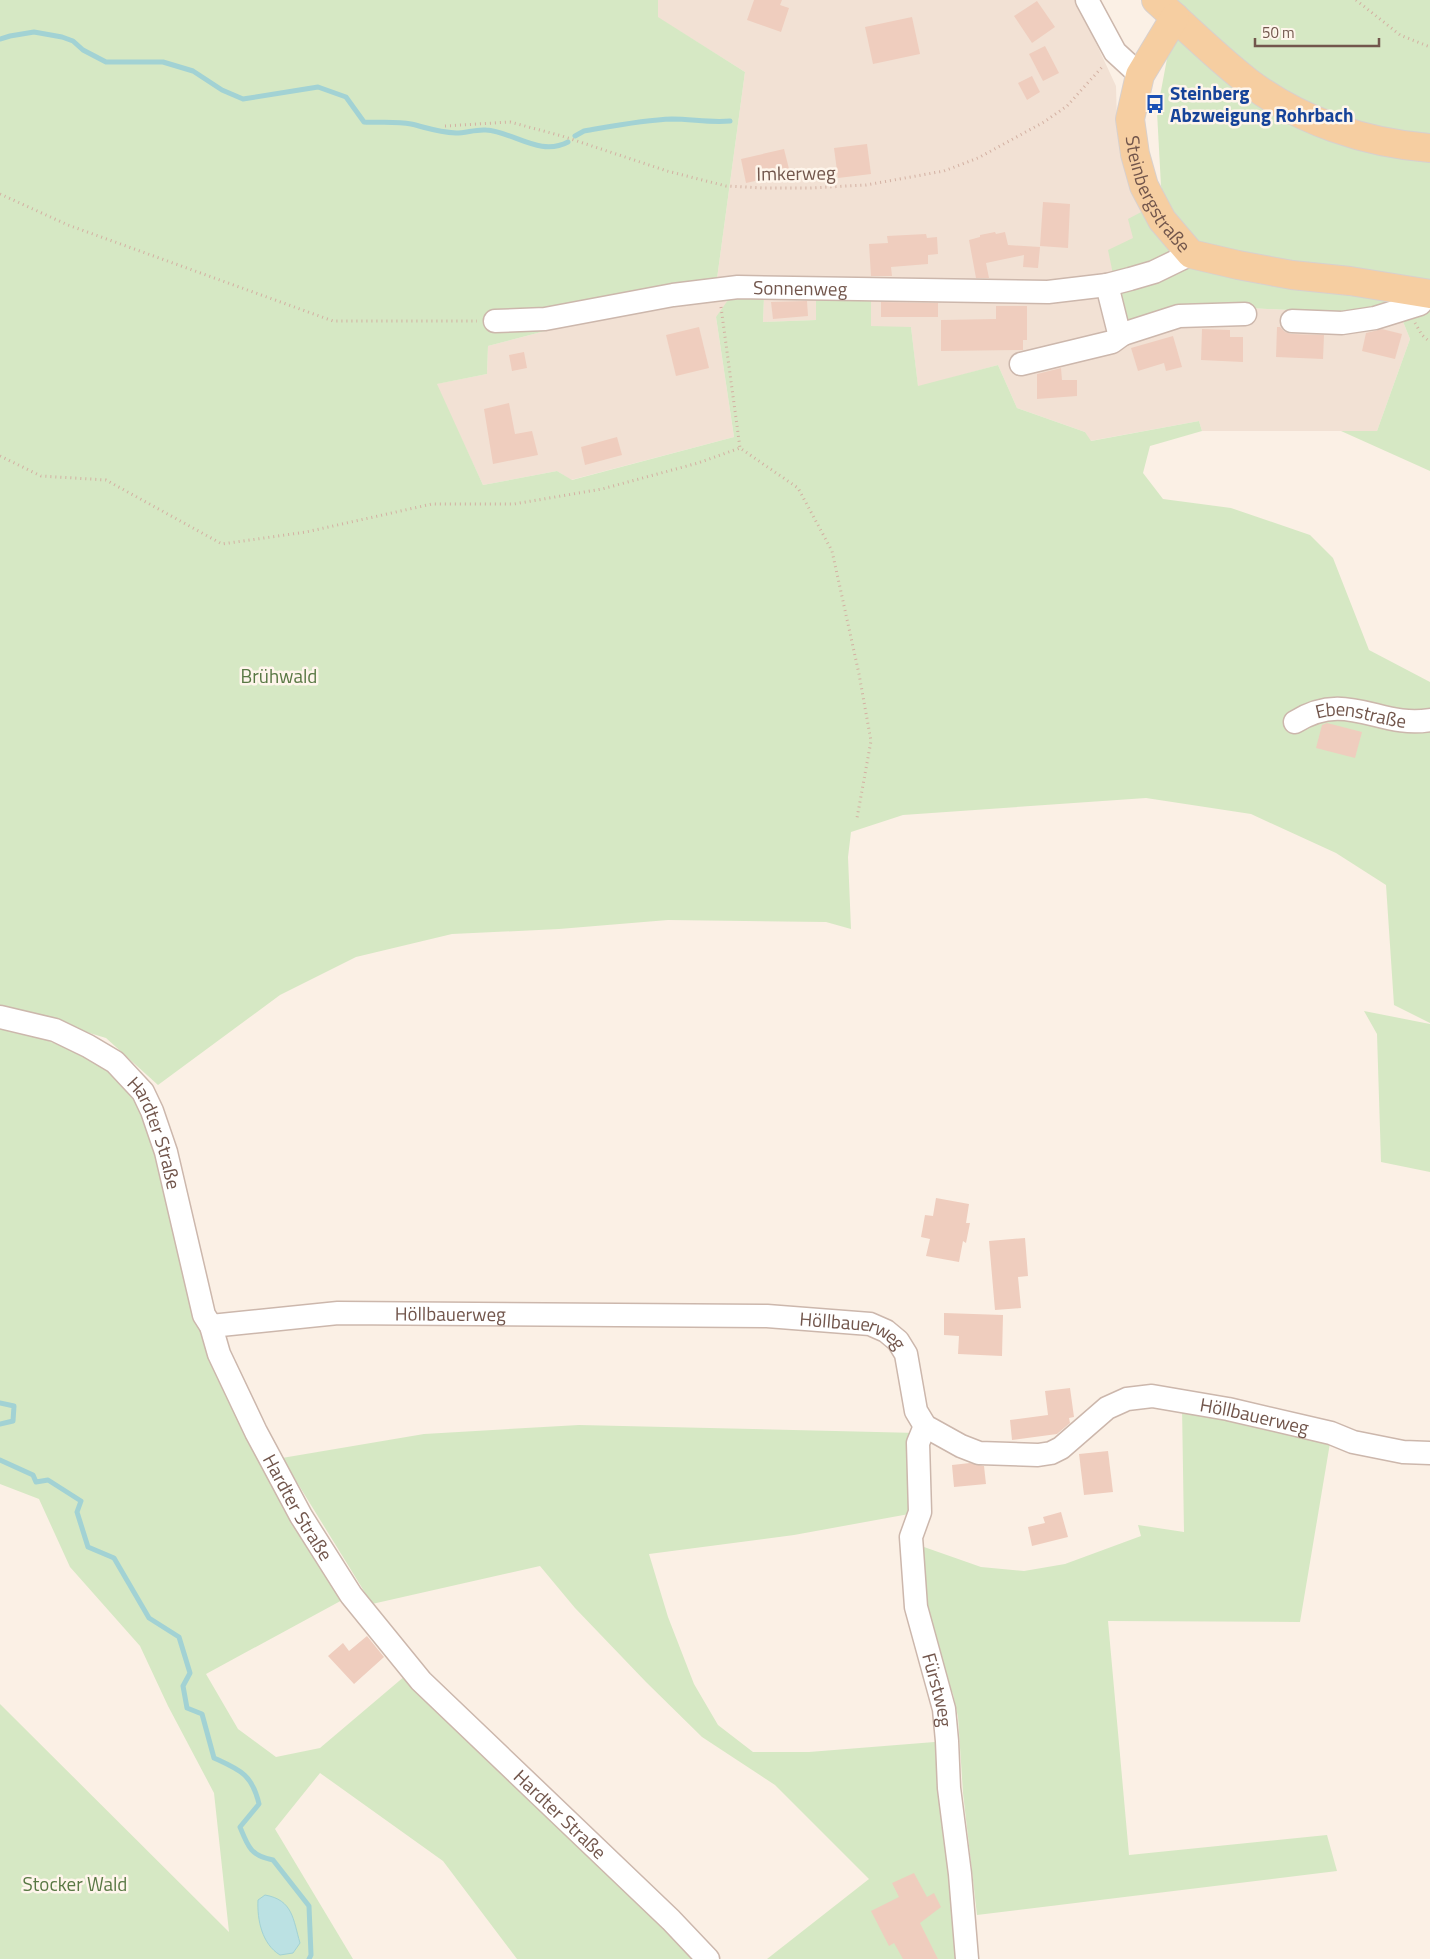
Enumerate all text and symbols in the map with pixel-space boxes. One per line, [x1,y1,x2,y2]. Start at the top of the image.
scale bar [1255,15,1379,47]
text: 50 m [1262,21,1295,44]
place label: Steinberg Abzweigung Rohrbach [1170,78,1353,129]
bus stop icon: Steinberg Abzweigung Rohrbach [1144,93,1166,115]
street label: Steinbergstraße [1119,133,1198,258]
street label: Imkerweg [756,157,836,188]
street label: Sonnenweg [753,272,848,303]
park label: Brühwald [241,661,317,690]
street label: Ebenstraße [1312,694,1408,735]
street label: Hardter Straße [121,1069,189,1192]
street label: Höllbauerweg [395,1298,506,1328]
street label: Höllbauerweg [799,1304,915,1355]
street label: Höllbauerweg [1198,1389,1312,1441]
street label: Hardter Straße [256,1448,341,1566]
street label: Fürstweg [915,1649,961,1728]
street label: Hardter Straße [507,1762,614,1865]
park label: Stocker Wald [23,1869,127,1898]

